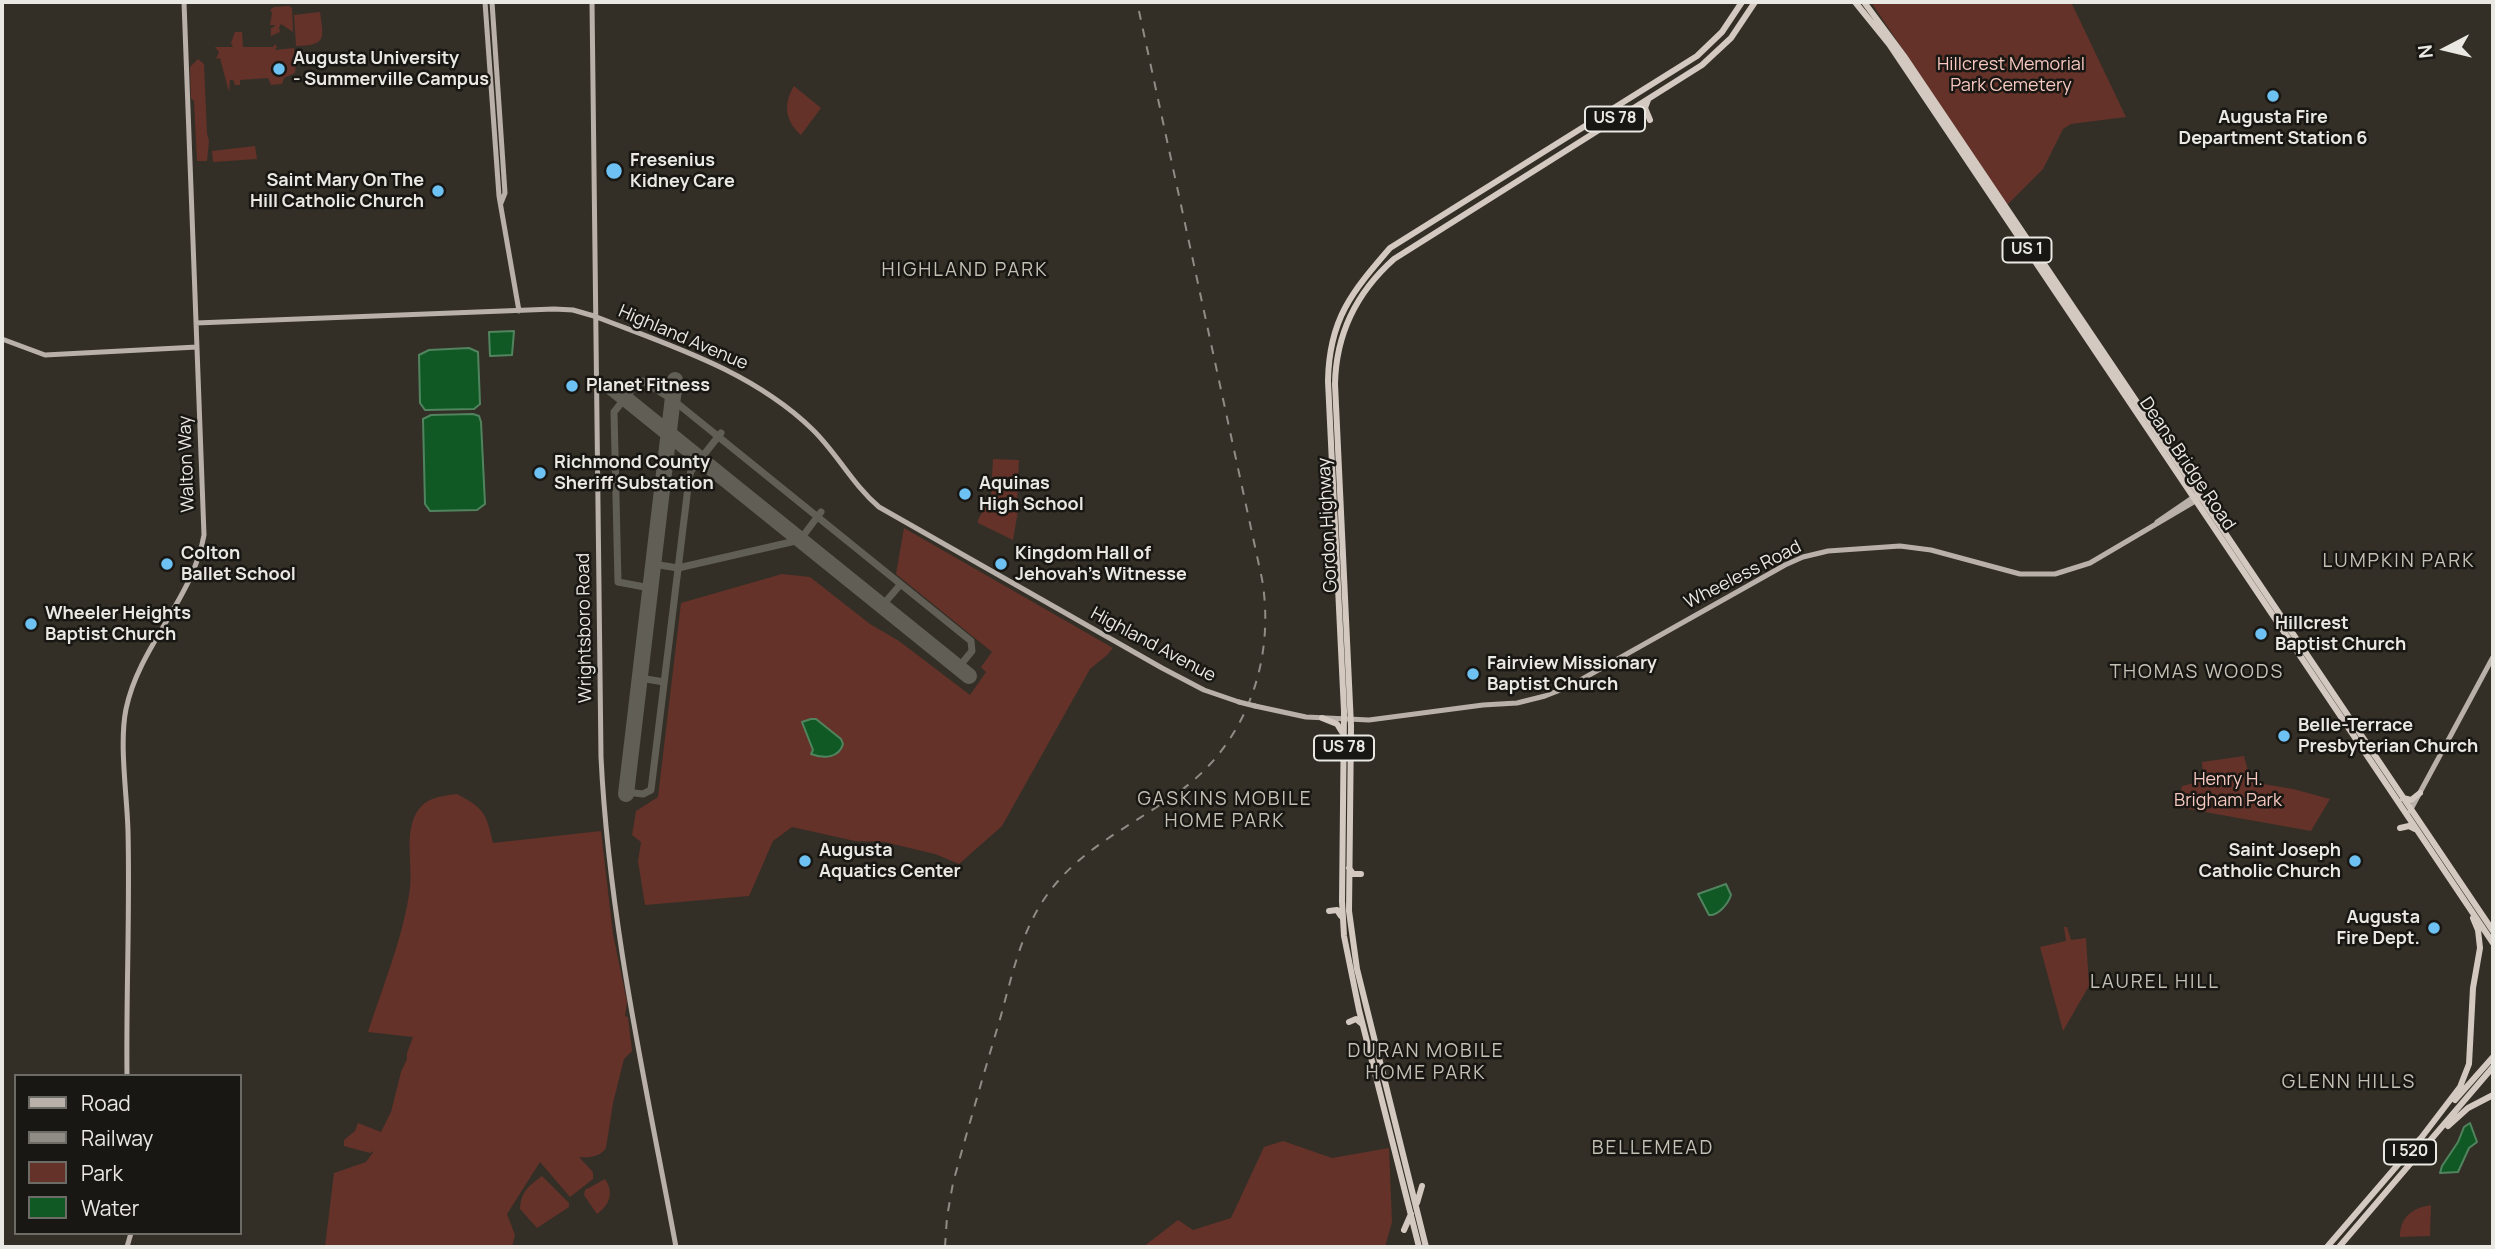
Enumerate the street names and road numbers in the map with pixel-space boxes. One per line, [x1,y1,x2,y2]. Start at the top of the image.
road number: US 78 [1585,106,1645,132]
road number: US 1 [2002,238,2052,262]
street label: Highland Avenue [615,301,751,375]
street label: Deans Bridge Road [2134,393,2240,535]
street label: Walton Way [175,415,199,513]
street label: Gordon Highway [1314,457,1342,593]
street label: Wheeless Road [1681,536,1805,614]
street label: Wrightsboro Road [573,553,597,703]
street label: Highland Avenue [1087,603,1219,687]
road number: US 78 [1314,736,1374,761]
road number: I 520 [2384,1140,2436,1164]

